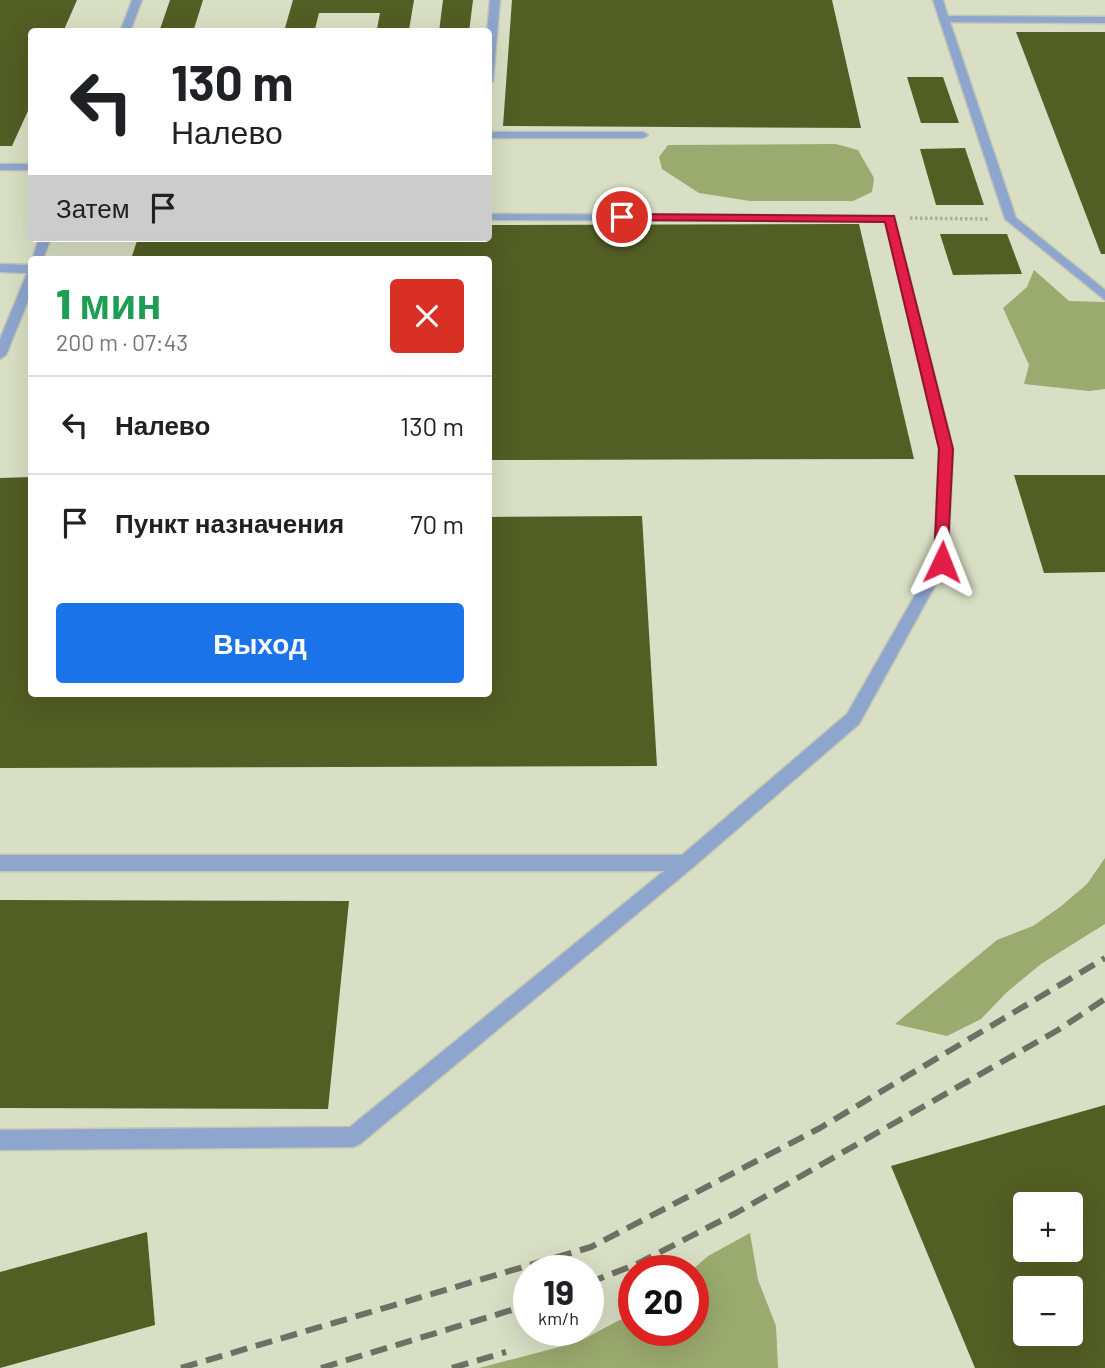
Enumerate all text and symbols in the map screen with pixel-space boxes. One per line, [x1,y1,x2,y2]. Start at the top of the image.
text: 130 m [171,52,293,111]
icon: left [56,56,147,147]
text: Налево [171,112,283,150]
pin [592,187,652,247]
icon: arrive [144,189,182,227]
text: Затем [56,192,130,223]
icon: arrive [603,198,641,236]
text: 1 мин [56,277,162,327]
button: close [390,279,464,353]
text: 200 m · 07:43 [56,328,188,356]
icon: left [56,406,94,444]
text: Налево [115,409,210,440]
text: 130 m [400,410,464,441]
icon: arrive [56,504,94,542]
text: Пункт назначения [115,507,344,538]
text: 70 m [410,508,464,539]
position arrow [905,525,979,599]
button: Выход [56,603,464,683]
map controls [1013,1192,1083,1346]
button: + [1013,1192,1083,1262]
speed limit sign: 20 [618,1255,709,1346]
text: 19 [543,1270,574,1312]
button: − [1013,1276,1083,1346]
text: km/h [538,1307,579,1329]

